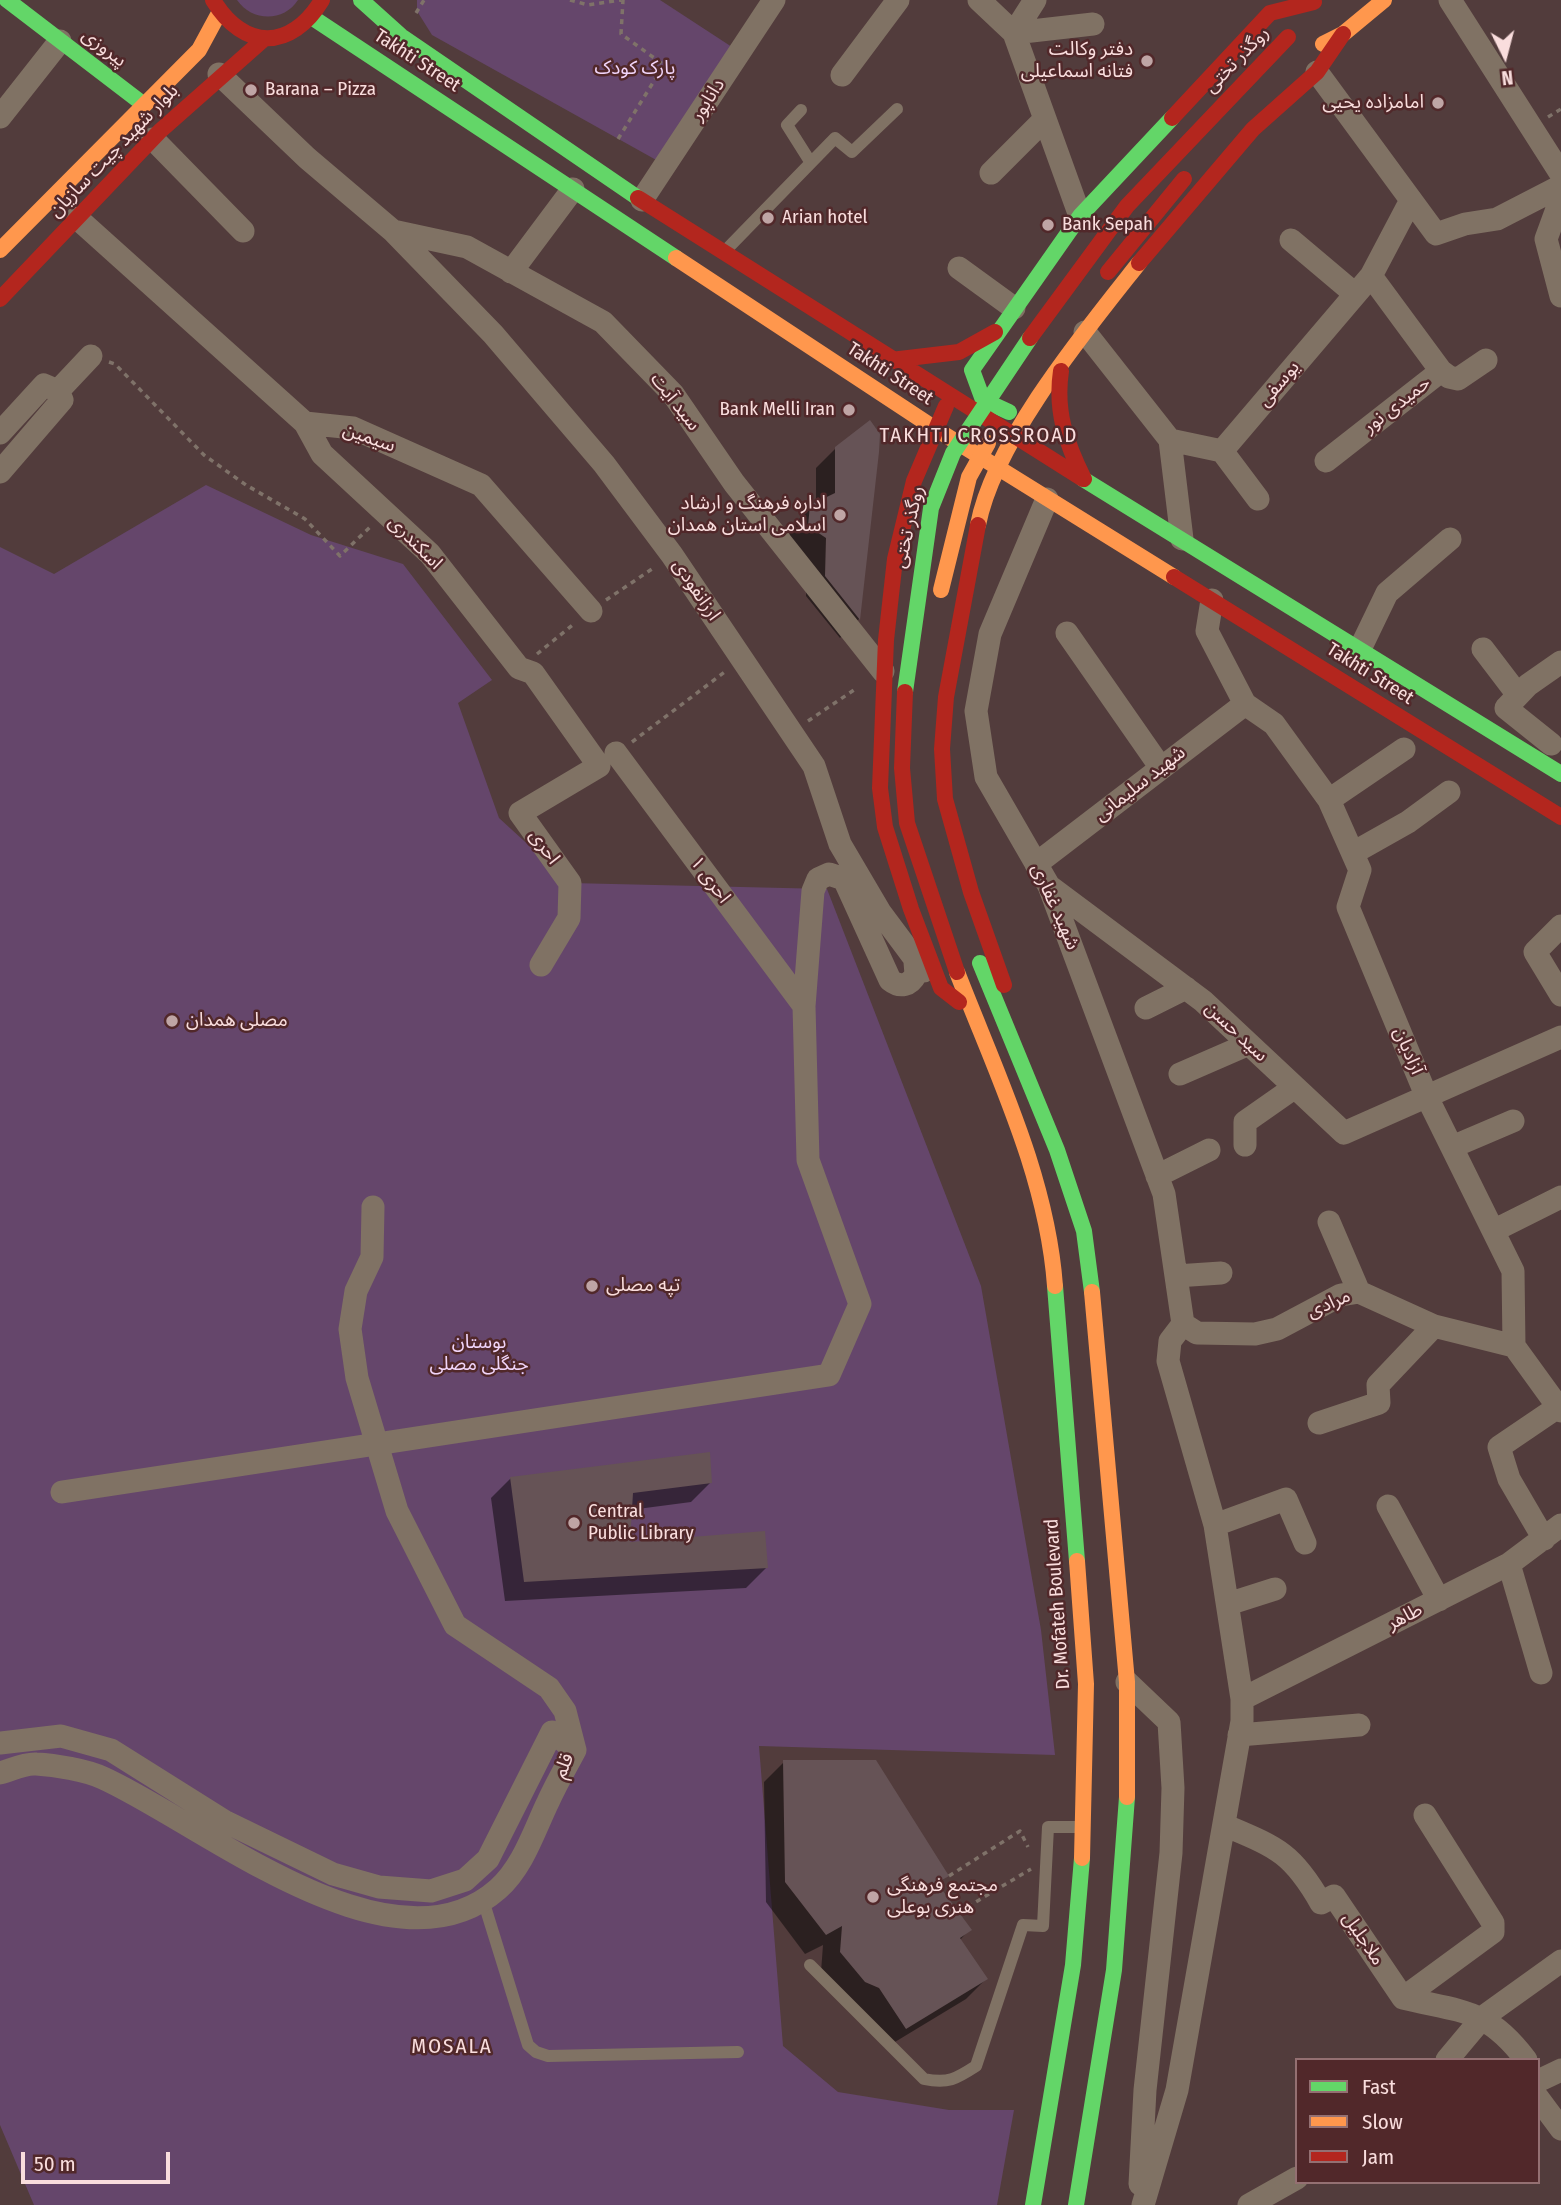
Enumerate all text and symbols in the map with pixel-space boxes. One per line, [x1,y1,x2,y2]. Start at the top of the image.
north arrow [1470,21,1540,91]
street label: روگذر تختی [1200,22,1274,98]
street label: پیروزی [77,24,131,72]
street label: Takhti Street [370,25,464,97]
place label: دفتر وکالت فتانه اسماعیلی [1021,39,1133,83]
marker: دفتر وکالت فتانه اسماعیلی [1139,53,1155,69]
park label: پارک کودک [594,58,676,80]
text: N [1500,65,1514,89]
street label: داناپور [686,75,730,125]
place label: Barana – Pizza [265,79,376,101]
street label: بلوار شهید چیت سازیان [44,80,184,222]
marker: Barana – Pizza [243,82,259,98]
place label: امامزاده یحیی [1322,92,1424,114]
marker: امامزاده یحیی [1430,95,1446,111]
place label: Arian hotel [782,207,868,229]
marker: Arian hotel [760,210,776,226]
place label: Bank Sepah [1062,214,1153,236]
marker: Bank Sepah [1040,217,1056,233]
street label: Takhti Street [843,338,937,410]
street label: یوسفی [1253,356,1305,412]
street label: سید آیت [645,368,705,436]
street label: حمیدی نور [1359,372,1435,438]
place label: Bank Melli Iran [719,399,835,421]
marker: Bank Melli Iran [841,402,857,418]
street label: سیمین [340,418,398,458]
district label: TAKHTI CROSSROAD [882,423,1076,449]
street label: روگذر تختی [888,484,930,570]
place label: اداره فرهنگ و ارشاد اسلامی استان همدان [668,493,826,537]
marker: اداره فرهنگ و ارشاد اسلامی استان همدان [832,507,848,523]
street label: اسکندری [383,511,447,575]
street label: ارزانفودی [667,555,725,625]
street label: Takhti Street [1322,638,1418,710]
street label: شهید سلیمانی [1090,741,1190,827]
street label: احری [524,825,564,869]
street label: احری ۱ [685,852,735,908]
street label: شهید غفاری [1026,860,1084,954]
street label: سید حسن [1200,997,1272,1067]
place label: مصلی همدان [186,1010,288,1032]
marker: مصلی همدان [164,1013,180,1029]
street label: آزادیان [1388,1024,1428,1078]
place label: تپه مصلی [606,1275,680,1297]
marker: تپه مصلی [584,1278,600,1294]
street label: مرادی [1304,1285,1354,1323]
park label: بوستان جنگلی مصلی [429,1332,529,1376]
place label: Central Public Library [588,1501,694,1545]
marker: Central Public Library [566,1515,582,1531]
street label: Dr. Mofateh Boulevard [1041,1518,1075,1690]
street label: طاهر [1383,1598,1427,1636]
street label: قلم [549,1750,579,1782]
place label: مجتمع فرهنگی هنری بوعلی [887,1875,998,1919]
marker: مجتمع فرهنگی هنری بوعلی [865,1889,881,1905]
street label: ملاجلیل [1337,1908,1389,1970]
district label: MOSALA [412,2034,492,2060]
legend [1295,2058,1540,2184]
text: Fast [1362,2074,1396,2100]
text: Slow [1362,2109,1403,2135]
scale bar [24,2138,173,2182]
text: Jam [1362,2144,1394,2170]
text: 50 m [34,2151,76,2177]

